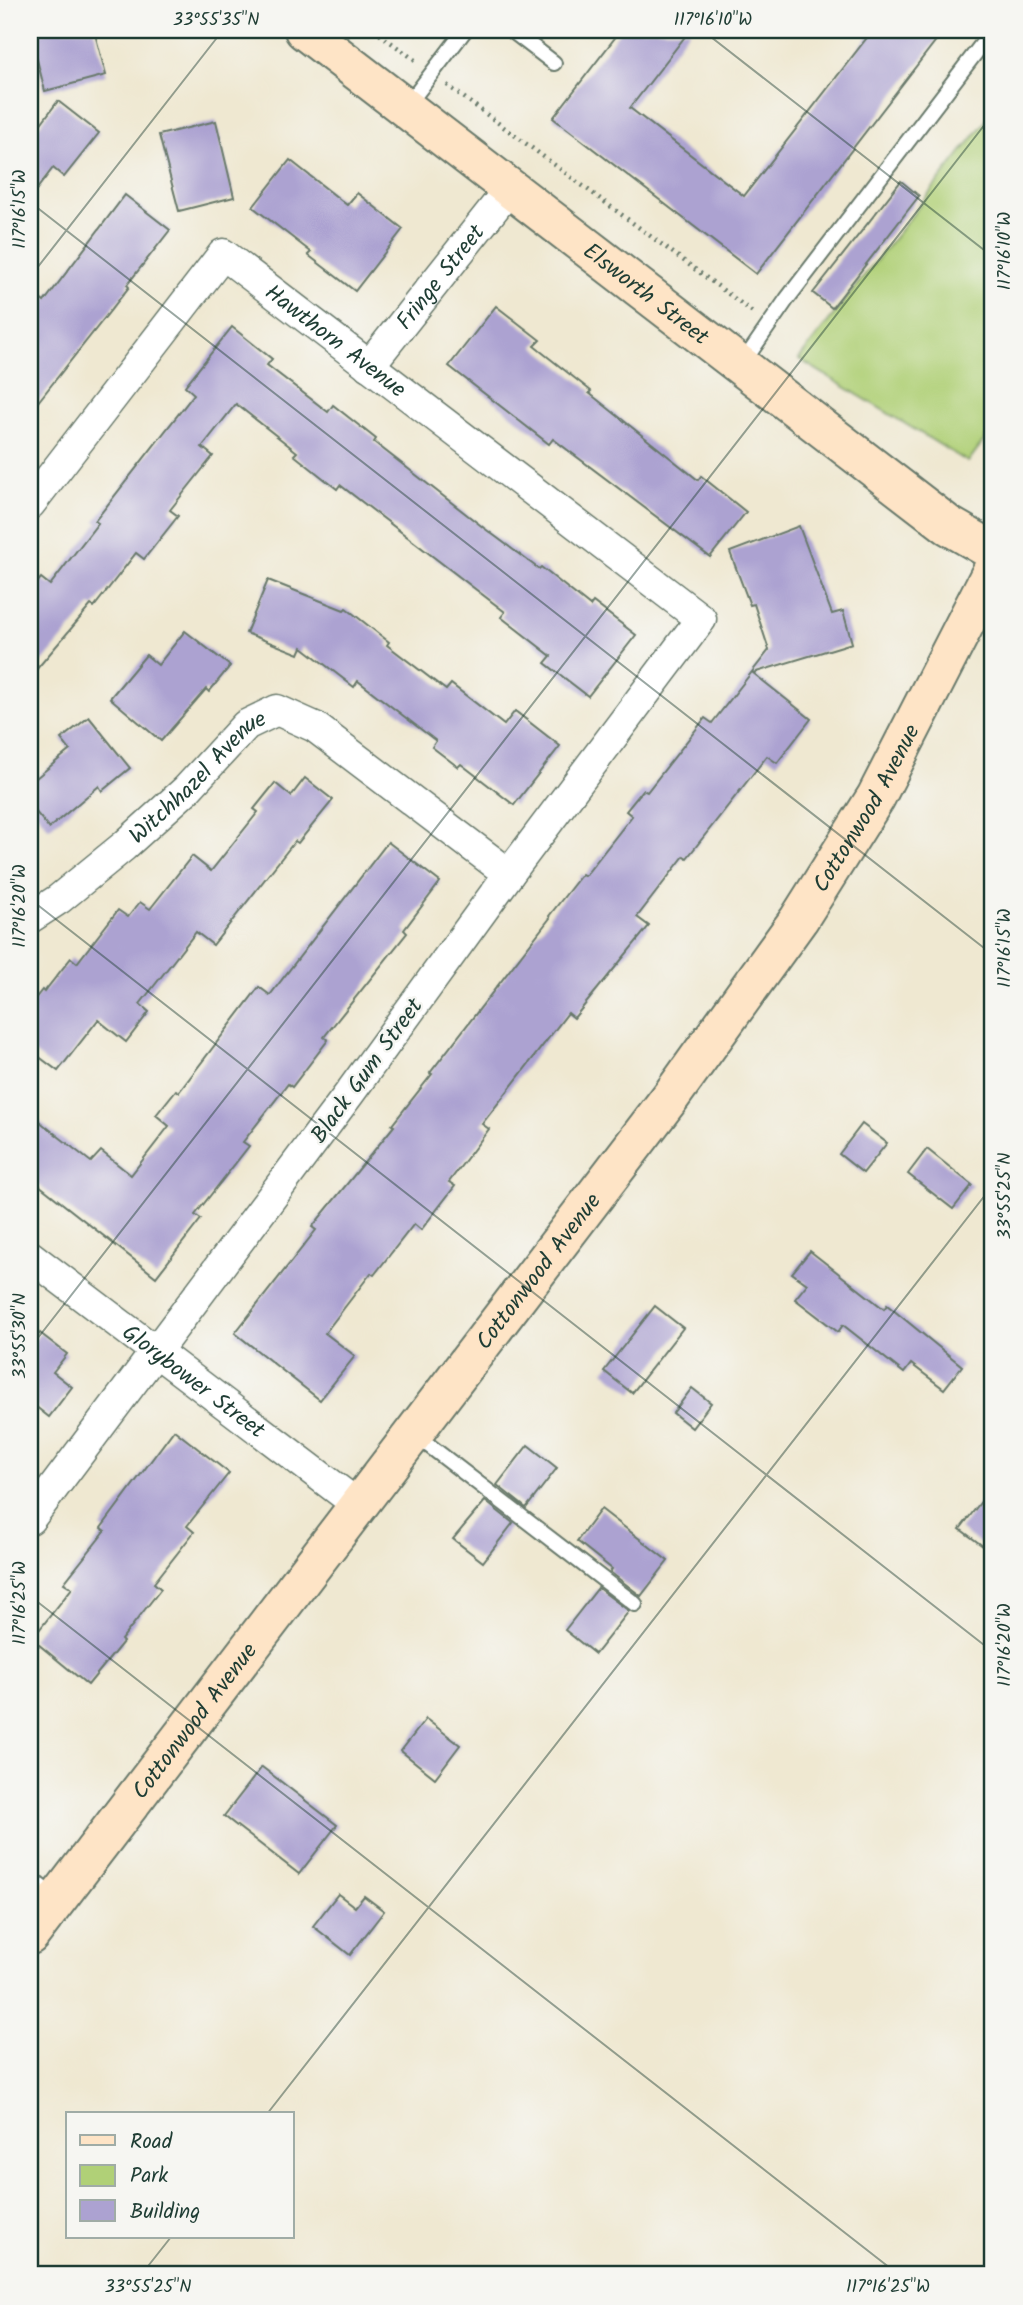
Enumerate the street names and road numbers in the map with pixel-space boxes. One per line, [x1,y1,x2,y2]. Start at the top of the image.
street label: Fringe Street [388,216,495,339]
street label: Elsworth Street [574,234,717,356]
street label: Hawthorn Avenue [256,276,413,408]
street label: Witchhazel Avenue [121,702,273,854]
street label: Cottonwood Avenue [804,718,930,900]
street label: Black Gum Street [302,990,433,1151]
street label: Cottonwood Avenue [467,1186,611,1358]
street label: Glorybower Street [113,1316,273,1449]
street label: Cottonwood Avenue [124,1635,267,1808]

